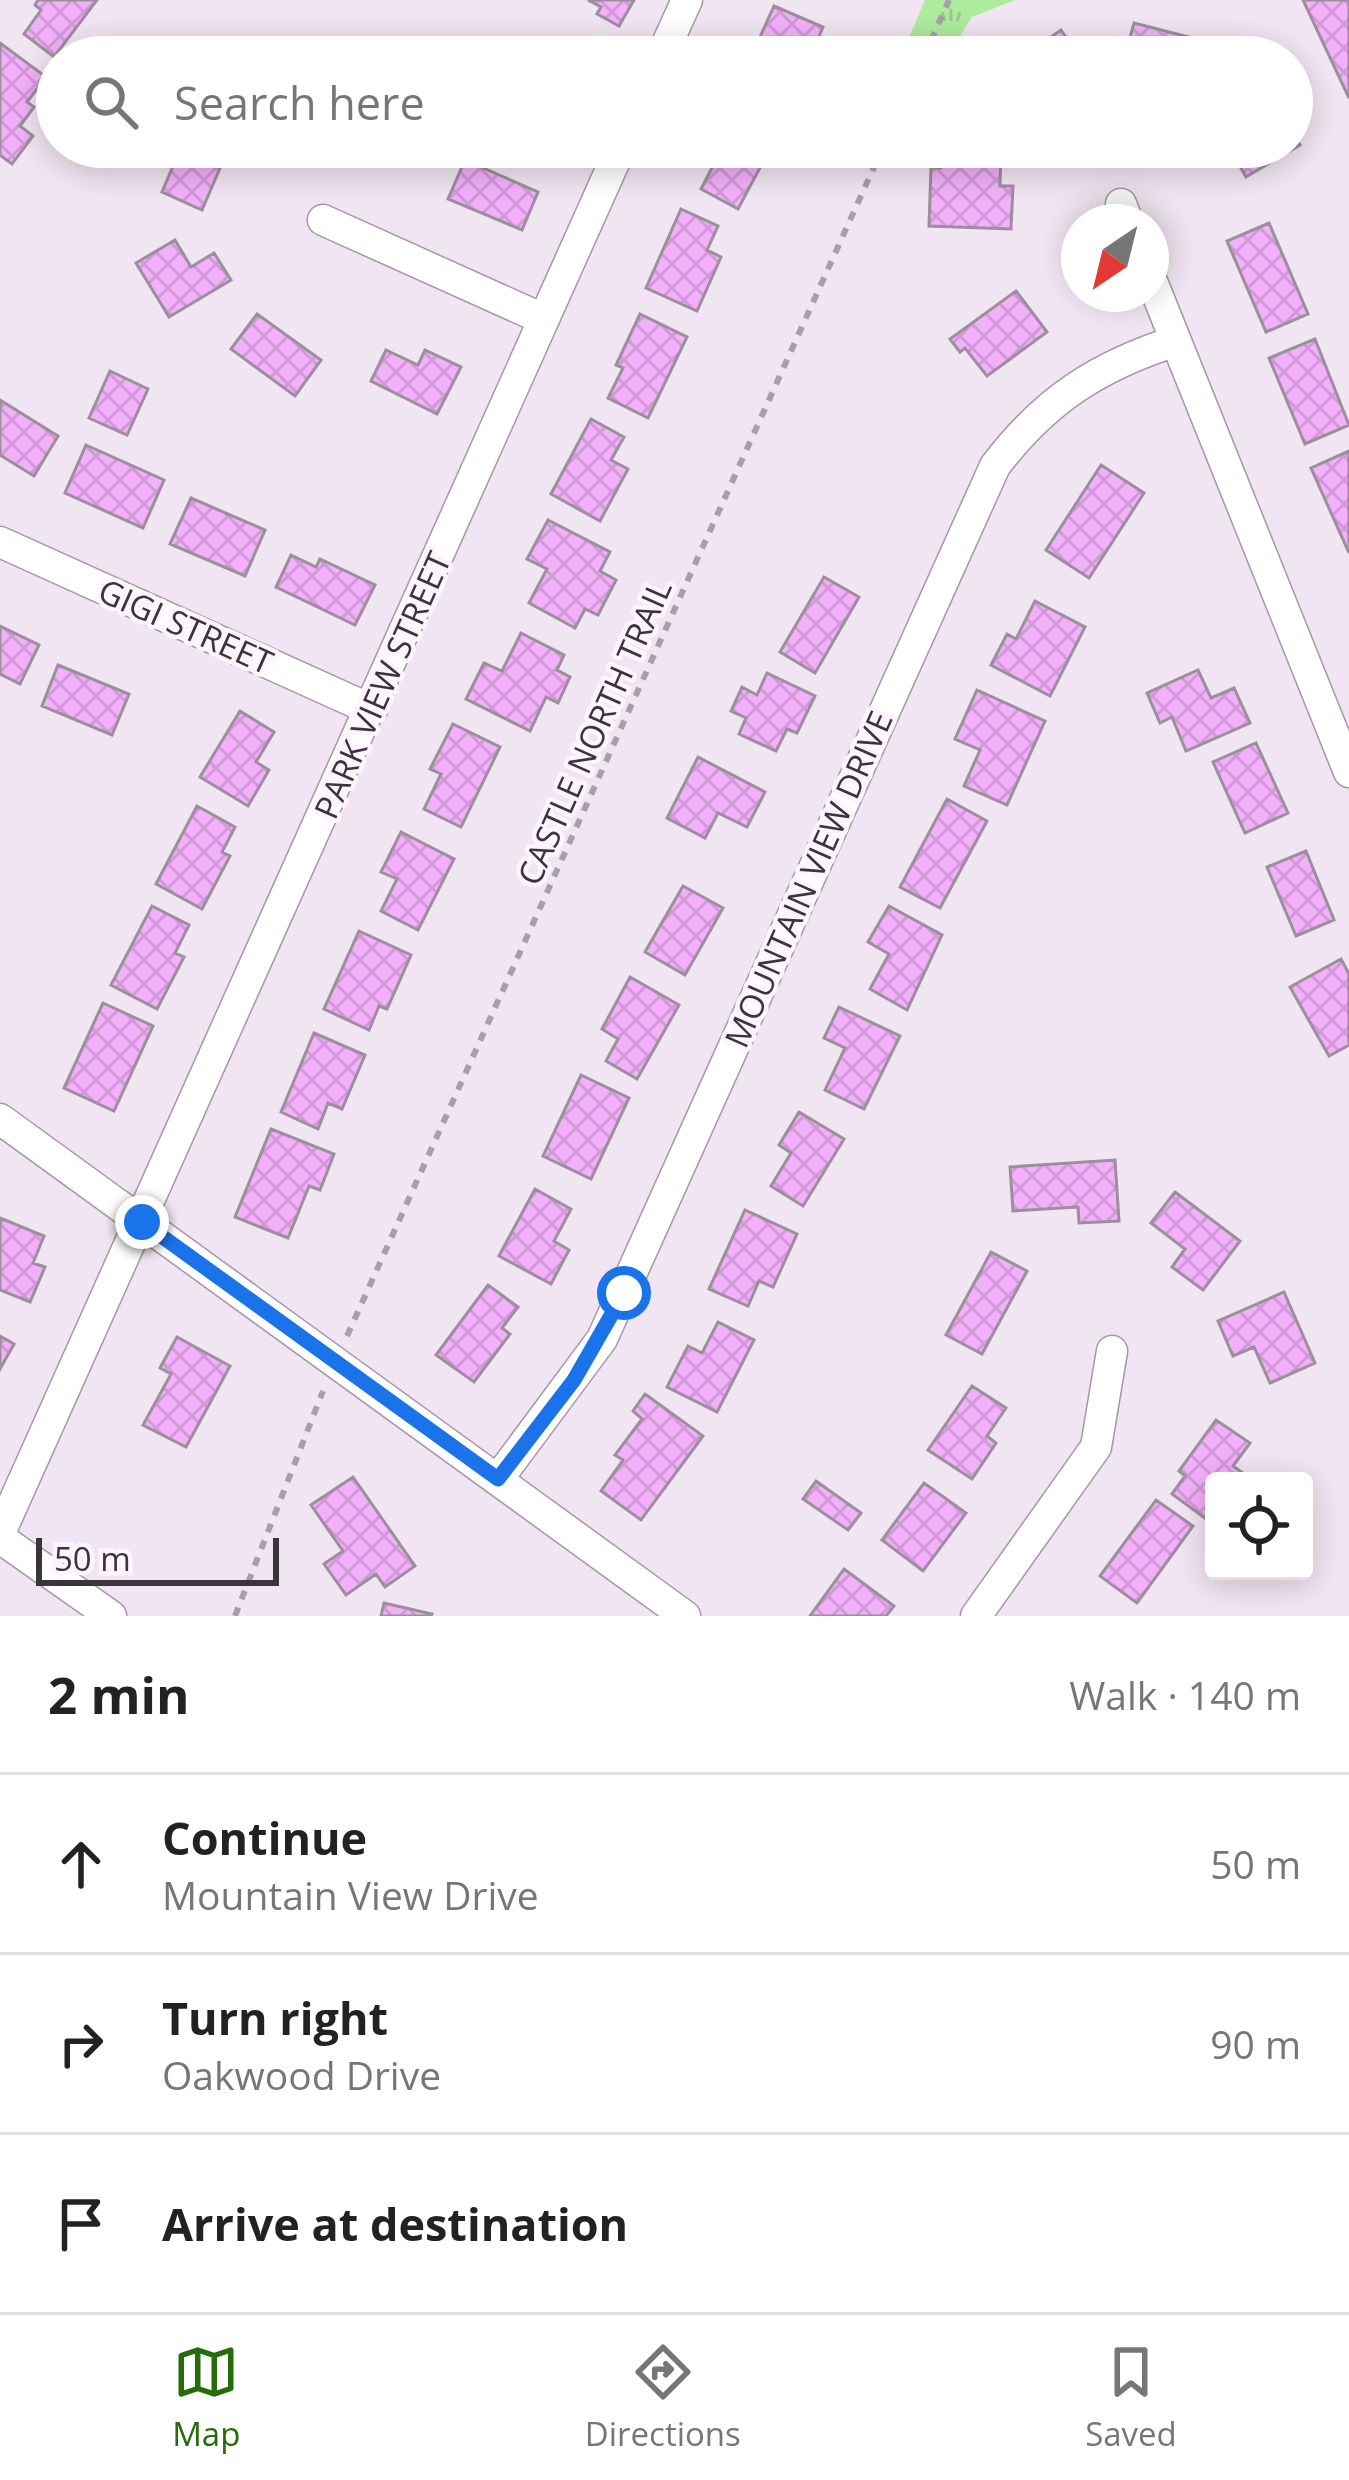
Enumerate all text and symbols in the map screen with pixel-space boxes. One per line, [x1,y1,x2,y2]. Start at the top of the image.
search box [36,36,1313,168]
icon: search [78,69,144,135]
text: Search here [174,72,425,133]
north arrow [1061,204,1169,312]
street label: PARK VIEW STREET [303,544,461,826]
street label: GIGI STREET [92,568,280,684]
street label: CASTLE NORTH TRAIL [506,572,682,892]
street label: MOUNTAIN VIEW DRIVE [713,704,903,1054]
route end [115,1195,169,1249]
route start [597,1266,651,1320]
map controls [1205,1472,1313,1580]
button: locate [1205,1472,1313,1580]
scale bar [36,1532,279,1585]
text: 50 m [54,1536,131,1581]
text: 2 min [48,1659,190,1729]
text: Walk · 140 m [1069,1668,1301,1721]
text: Continue [162,1807,367,1868]
icon: ahead [48,1831,114,1897]
text: 50 m [1210,1837,1301,1890]
text: Mountain View Drive [162,1868,539,1921]
text: Turn right [162,1987,388,2048]
icon: right [48,2011,114,2077]
text: 90 m [1210,2017,1301,2070]
text: Oakwood Drive [162,2048,441,2101]
icon: arrive [48,2191,114,2257]
text: Arrive at destination [162,2193,628,2254]
tab: Map [172,2339,240,2456]
tab: Directions [585,2339,741,2456]
tab: Saved [1085,2339,1177,2456]

